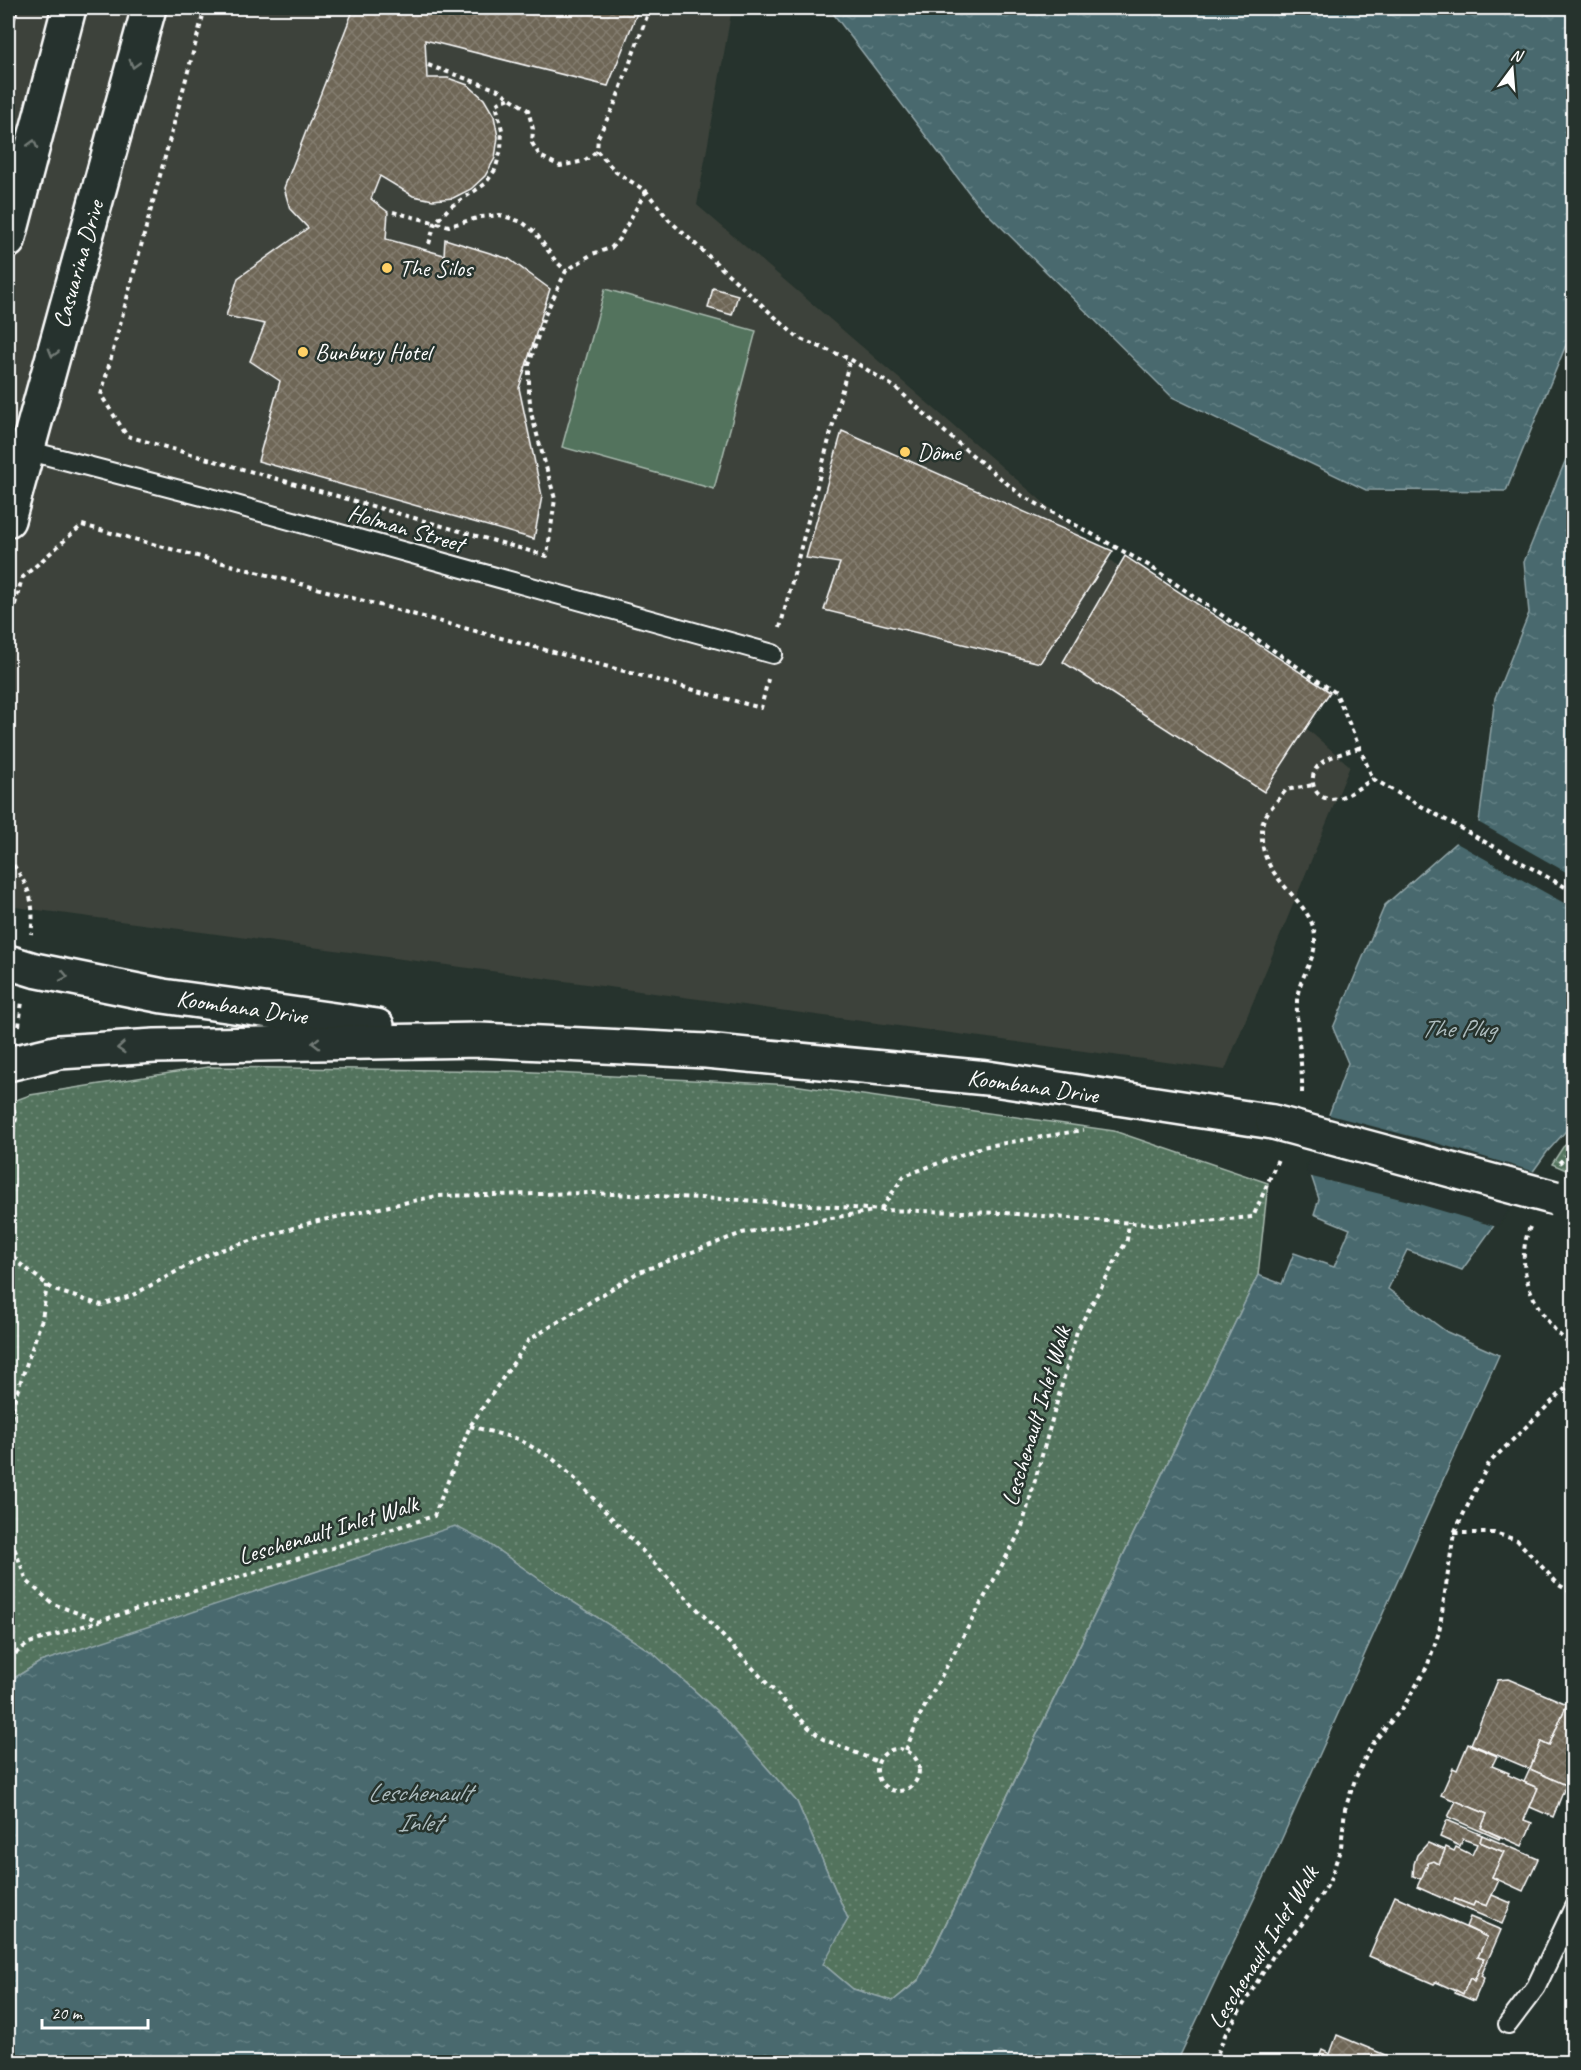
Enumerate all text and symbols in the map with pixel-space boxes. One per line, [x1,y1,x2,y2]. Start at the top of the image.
north arrow [1482,39,1542,99]
text: N [1508,45,1526,67]
one-way arrow [129,58,141,69]
one-way arrow [26,139,39,149]
street label: Casuarina Drive [46,195,111,331]
place label: The Silos [399,253,474,283]
marker: The Silos [380,261,394,275]
place label: Bunbury Hotel [315,337,435,367]
marker: Bunbury Hotel [296,345,310,359]
one-way arrow [48,348,61,358]
place label: Dôme [917,437,963,467]
marker: Dôme [898,445,912,459]
street label: Holman Street [345,497,470,560]
one-way arrow [59,969,69,982]
street label: Koombana Drive [175,983,311,1031]
water label: The Plug [1421,1012,1499,1045]
one-way arrow [312,1037,321,1049]
one-way arrow [117,1041,126,1054]
street label: Koombana Drive [966,1062,1102,1110]
street label: Leschenault Inlet Walk [994,1320,1078,1509]
street label: Leschenault Inlet Walk [235,1488,424,1572]
water label: Leschenault Inlet [368,1776,477,1839]
street label: Leschenault Inlet Walk [1201,1858,1326,2034]
scale bar [42,1992,148,2030]
text: 20 m [51,2002,84,2024]

